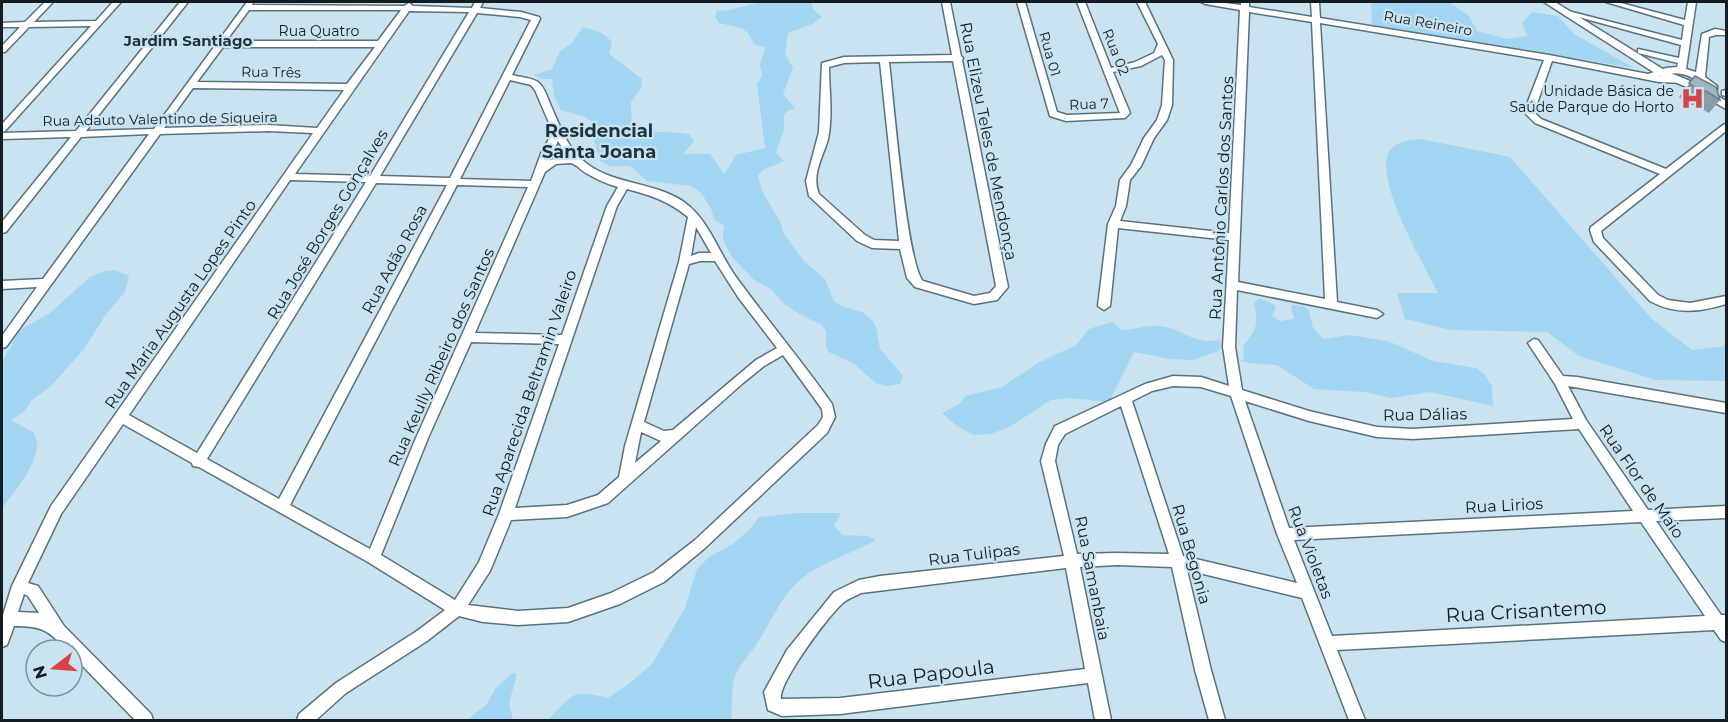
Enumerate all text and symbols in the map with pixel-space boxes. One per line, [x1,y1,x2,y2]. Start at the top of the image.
street label: Rua Reineiro [1382,6,1474,40]
street label: Rua Elizeu Teles de Mendonça [956,20,1021,262]
street label: Rua Quatro [279,22,360,40]
street label: Rua 02 [1099,26,1133,78]
street label: Rua 01 [1035,30,1065,78]
district label: Jardim Santiago [123,31,252,50]
street label: Rua Três [241,62,301,82]
street label: Rua Antônio Carlos dos Santos [1206,75,1237,320]
place label: Unidade Básica de Saúde Parque do Horto [1509,82,1674,116]
hospital icon: Unidade Básica de Saúde Parque do Horto [1679,86,1705,112]
street label: Rua 7 [1069,94,1109,114]
street label: Rua Adauto Valentino de Siqueira [42,108,278,130]
district label: Residencial Santa Joana [542,120,656,163]
street label: Rua José Borges Gonçalves [263,126,392,323]
street label: Rua Maria Augusta Lopes Pinto [101,196,260,413]
street label: Rua Adão Rosa [358,201,431,317]
street label: Rua Keully Ribeiro dos Santos [385,245,498,469]
street label: Rua Aparecida Beltramin Valeiro [478,267,581,519]
street label: Rua Dálias [1383,404,1468,425]
street label: Rua Flor de Maio [1595,421,1688,542]
street label: Rua Lirios [1465,494,1544,517]
street label: Rua Begonia [1168,502,1215,606]
street label: Rua Violetas [1284,503,1337,602]
street label: Rua Samanbaia [1071,514,1114,642]
street label: Rua Tulipas [927,539,1021,570]
street label: Rua Crisantemo [1445,595,1607,627]
north arrow [24,638,84,698]
street label: Rua Papoula [866,654,996,694]
text: N [29,663,51,681]

